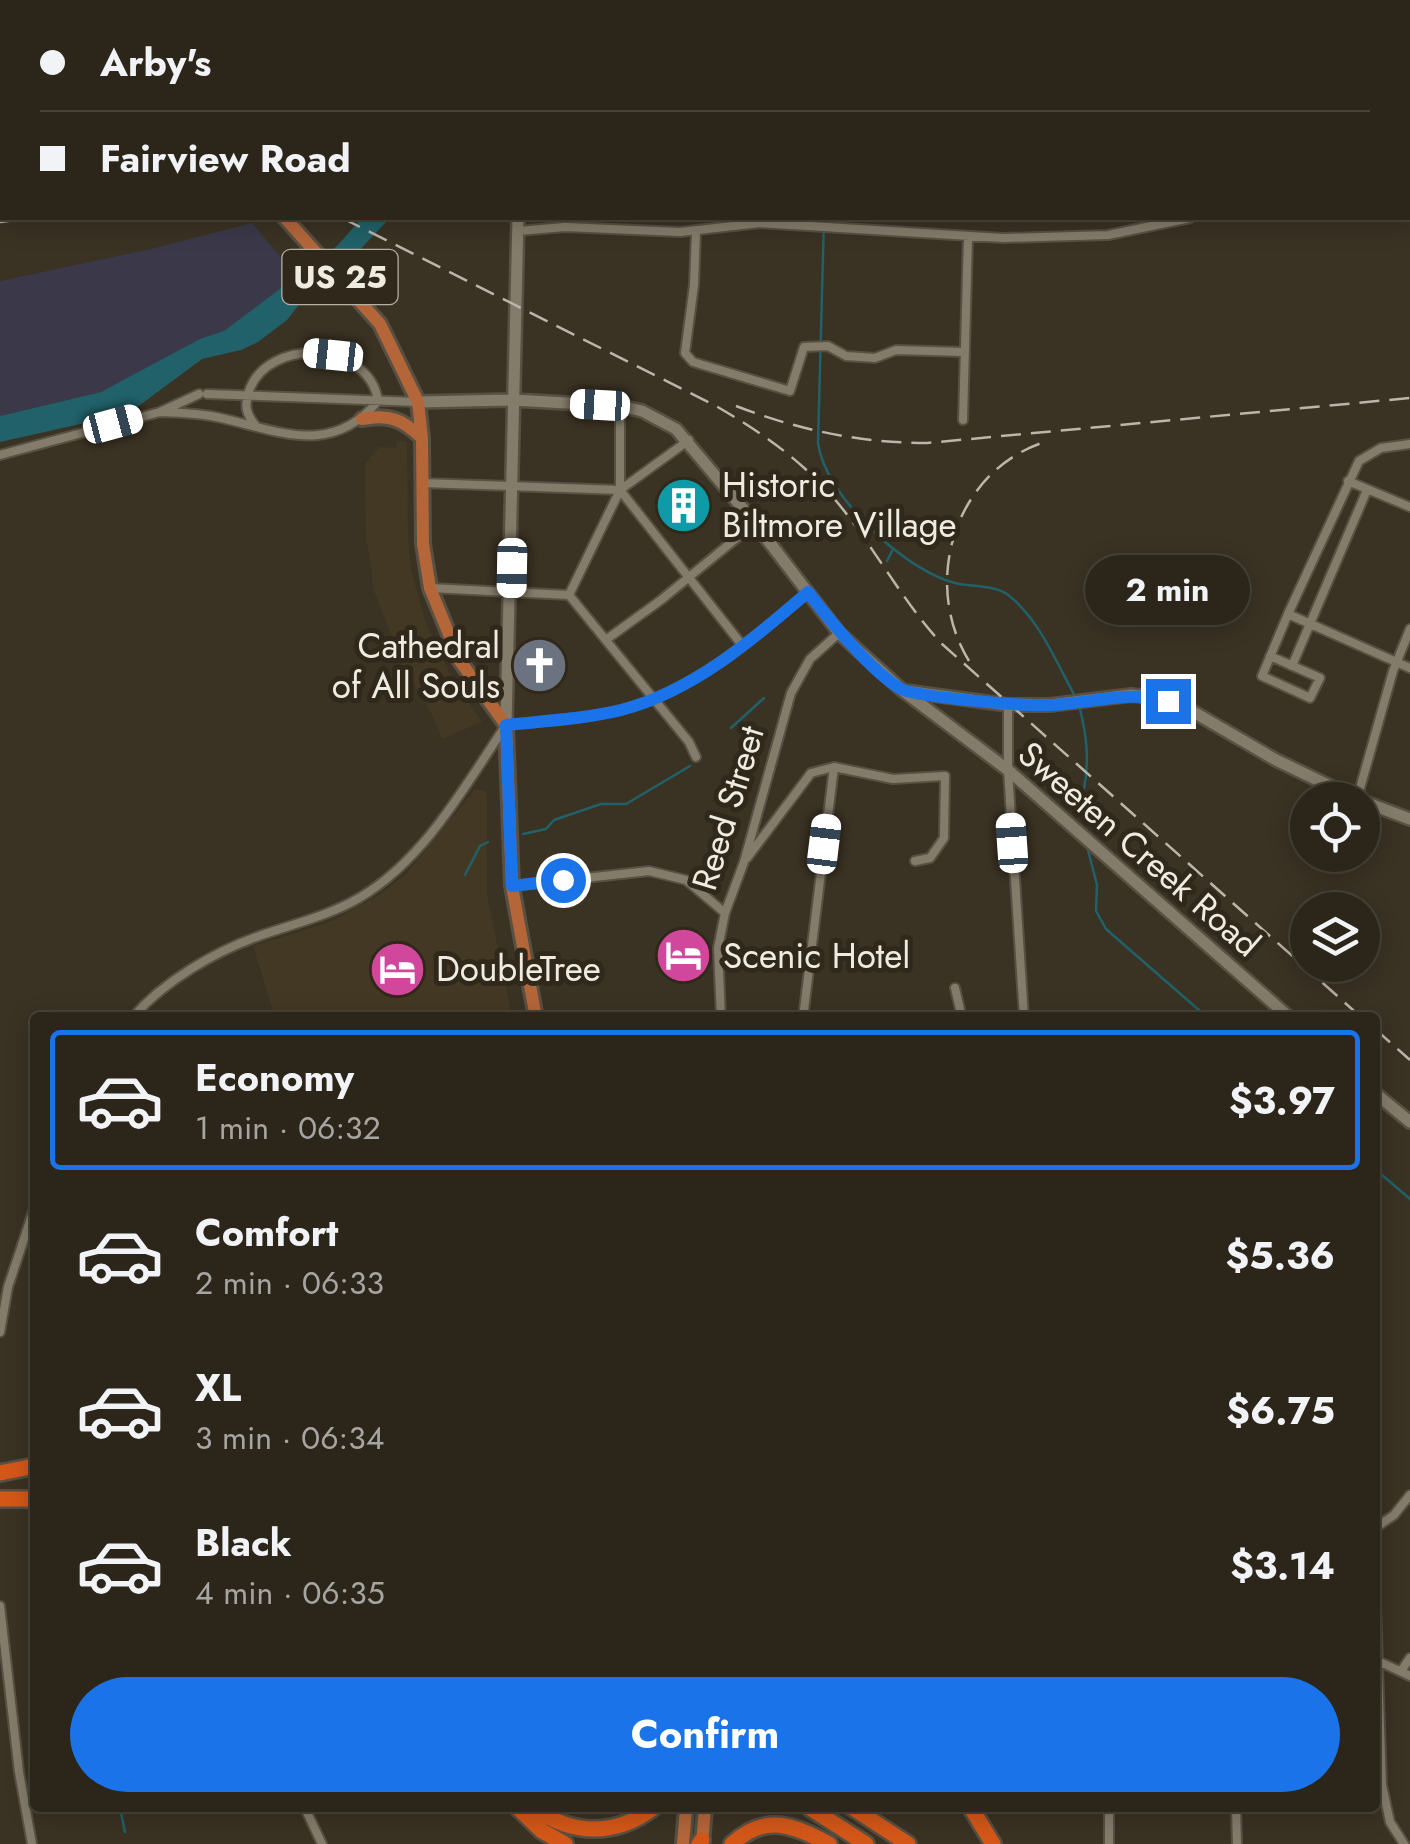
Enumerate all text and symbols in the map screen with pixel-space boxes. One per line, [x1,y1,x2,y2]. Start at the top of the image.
text: Arby's [100,35,211,90]
text: Fairview Road [100,131,351,186]
road number: US 25 [282,250,398,304]
car [302,337,364,373]
car [569,388,631,422]
car [80,402,146,446]
place label: Historic Biltmore Village [722,460,957,550]
building icon: Historic Biltmore Village [653,475,713,535]
car [496,538,528,598]
callout: 2 min [1086,556,1250,626]
text: 2 min [1125,567,1210,613]
place label: Cathedral of All Souls [332,621,500,711]
church icon: Cathedral of All Souls [509,636,569,696]
route end [1146,679,1191,724]
street label: Reed Street [679,719,777,896]
street label: Sweeten Creek Road [1007,730,1271,968]
map controls [1290,782,1380,982]
button: locate [1290,782,1380,872]
car [805,812,843,876]
car [995,812,1029,874]
route start [541,858,586,903]
button: layers [1290,892,1380,982]
hotel icon: Scenic Hotel [654,926,714,986]
place label: Scenic Hotel [723,931,910,981]
hotel icon: DoubleTree [367,939,427,999]
place label: DoubleTree [436,944,601,994]
text: Economy [195,1050,354,1105]
icon: car [75,1055,165,1145]
text: $3.97 [1229,1073,1335,1128]
text: 1 min · 06:32 [195,1105,381,1151]
text: Comfort [195,1205,338,1260]
icon: car [75,1210,165,1300]
text: $5.36 [1226,1228,1335,1283]
text: 2 min · 06:33 [195,1260,384,1306]
text: XL [195,1360,241,1415]
icon: car [75,1365,165,1455]
text: $6.75 [1226,1383,1335,1438]
text: 3 min · 06:34 [195,1415,384,1461]
text: Black [195,1515,292,1570]
icon: car [75,1520,165,1610]
text: $3.14 [1230,1538,1335,1593]
text: 4 min · 06:35 [195,1570,385,1616]
button: Confirm [70,1677,1340,1792]

